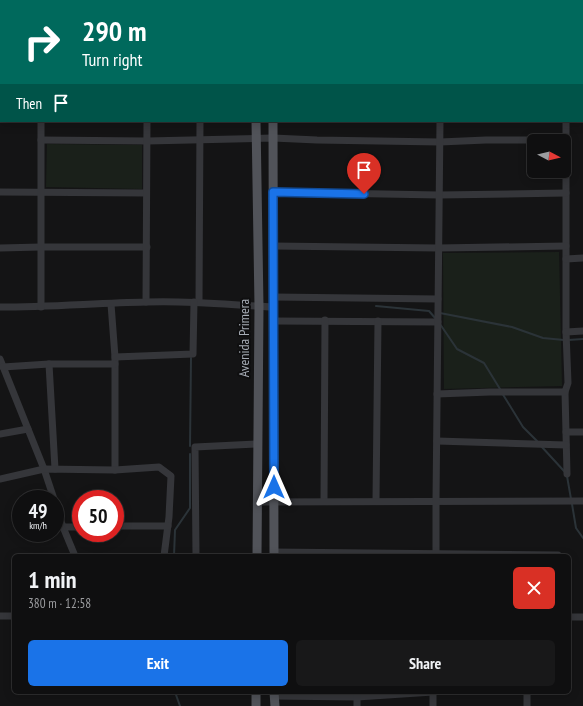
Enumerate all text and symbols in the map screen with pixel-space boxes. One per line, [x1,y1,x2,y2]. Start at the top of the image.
text: 290 m [82,12,146,49]
icon: right [16,16,68,68]
text: Turn right [82,48,142,71]
icon: arrive [50,92,72,114]
text: Then [16,94,42,113]
north arrow [527,134,571,178]
map controls [527,134,571,178]
pin [347,153,381,194]
icon: arrive [353,159,375,181]
street label: Avenida Primera [235,299,253,377]
position arrow [253,466,295,508]
speed limit sign: 50 [72,490,124,542]
text: 49 [28,498,48,524]
text: km/h [29,519,47,532]
text: 1 min [28,564,76,595]
button: close [513,567,555,609]
text: 380 m · 12:58 [28,595,91,612]
button: Exit [28,640,288,686]
button: Share [296,640,555,686]

